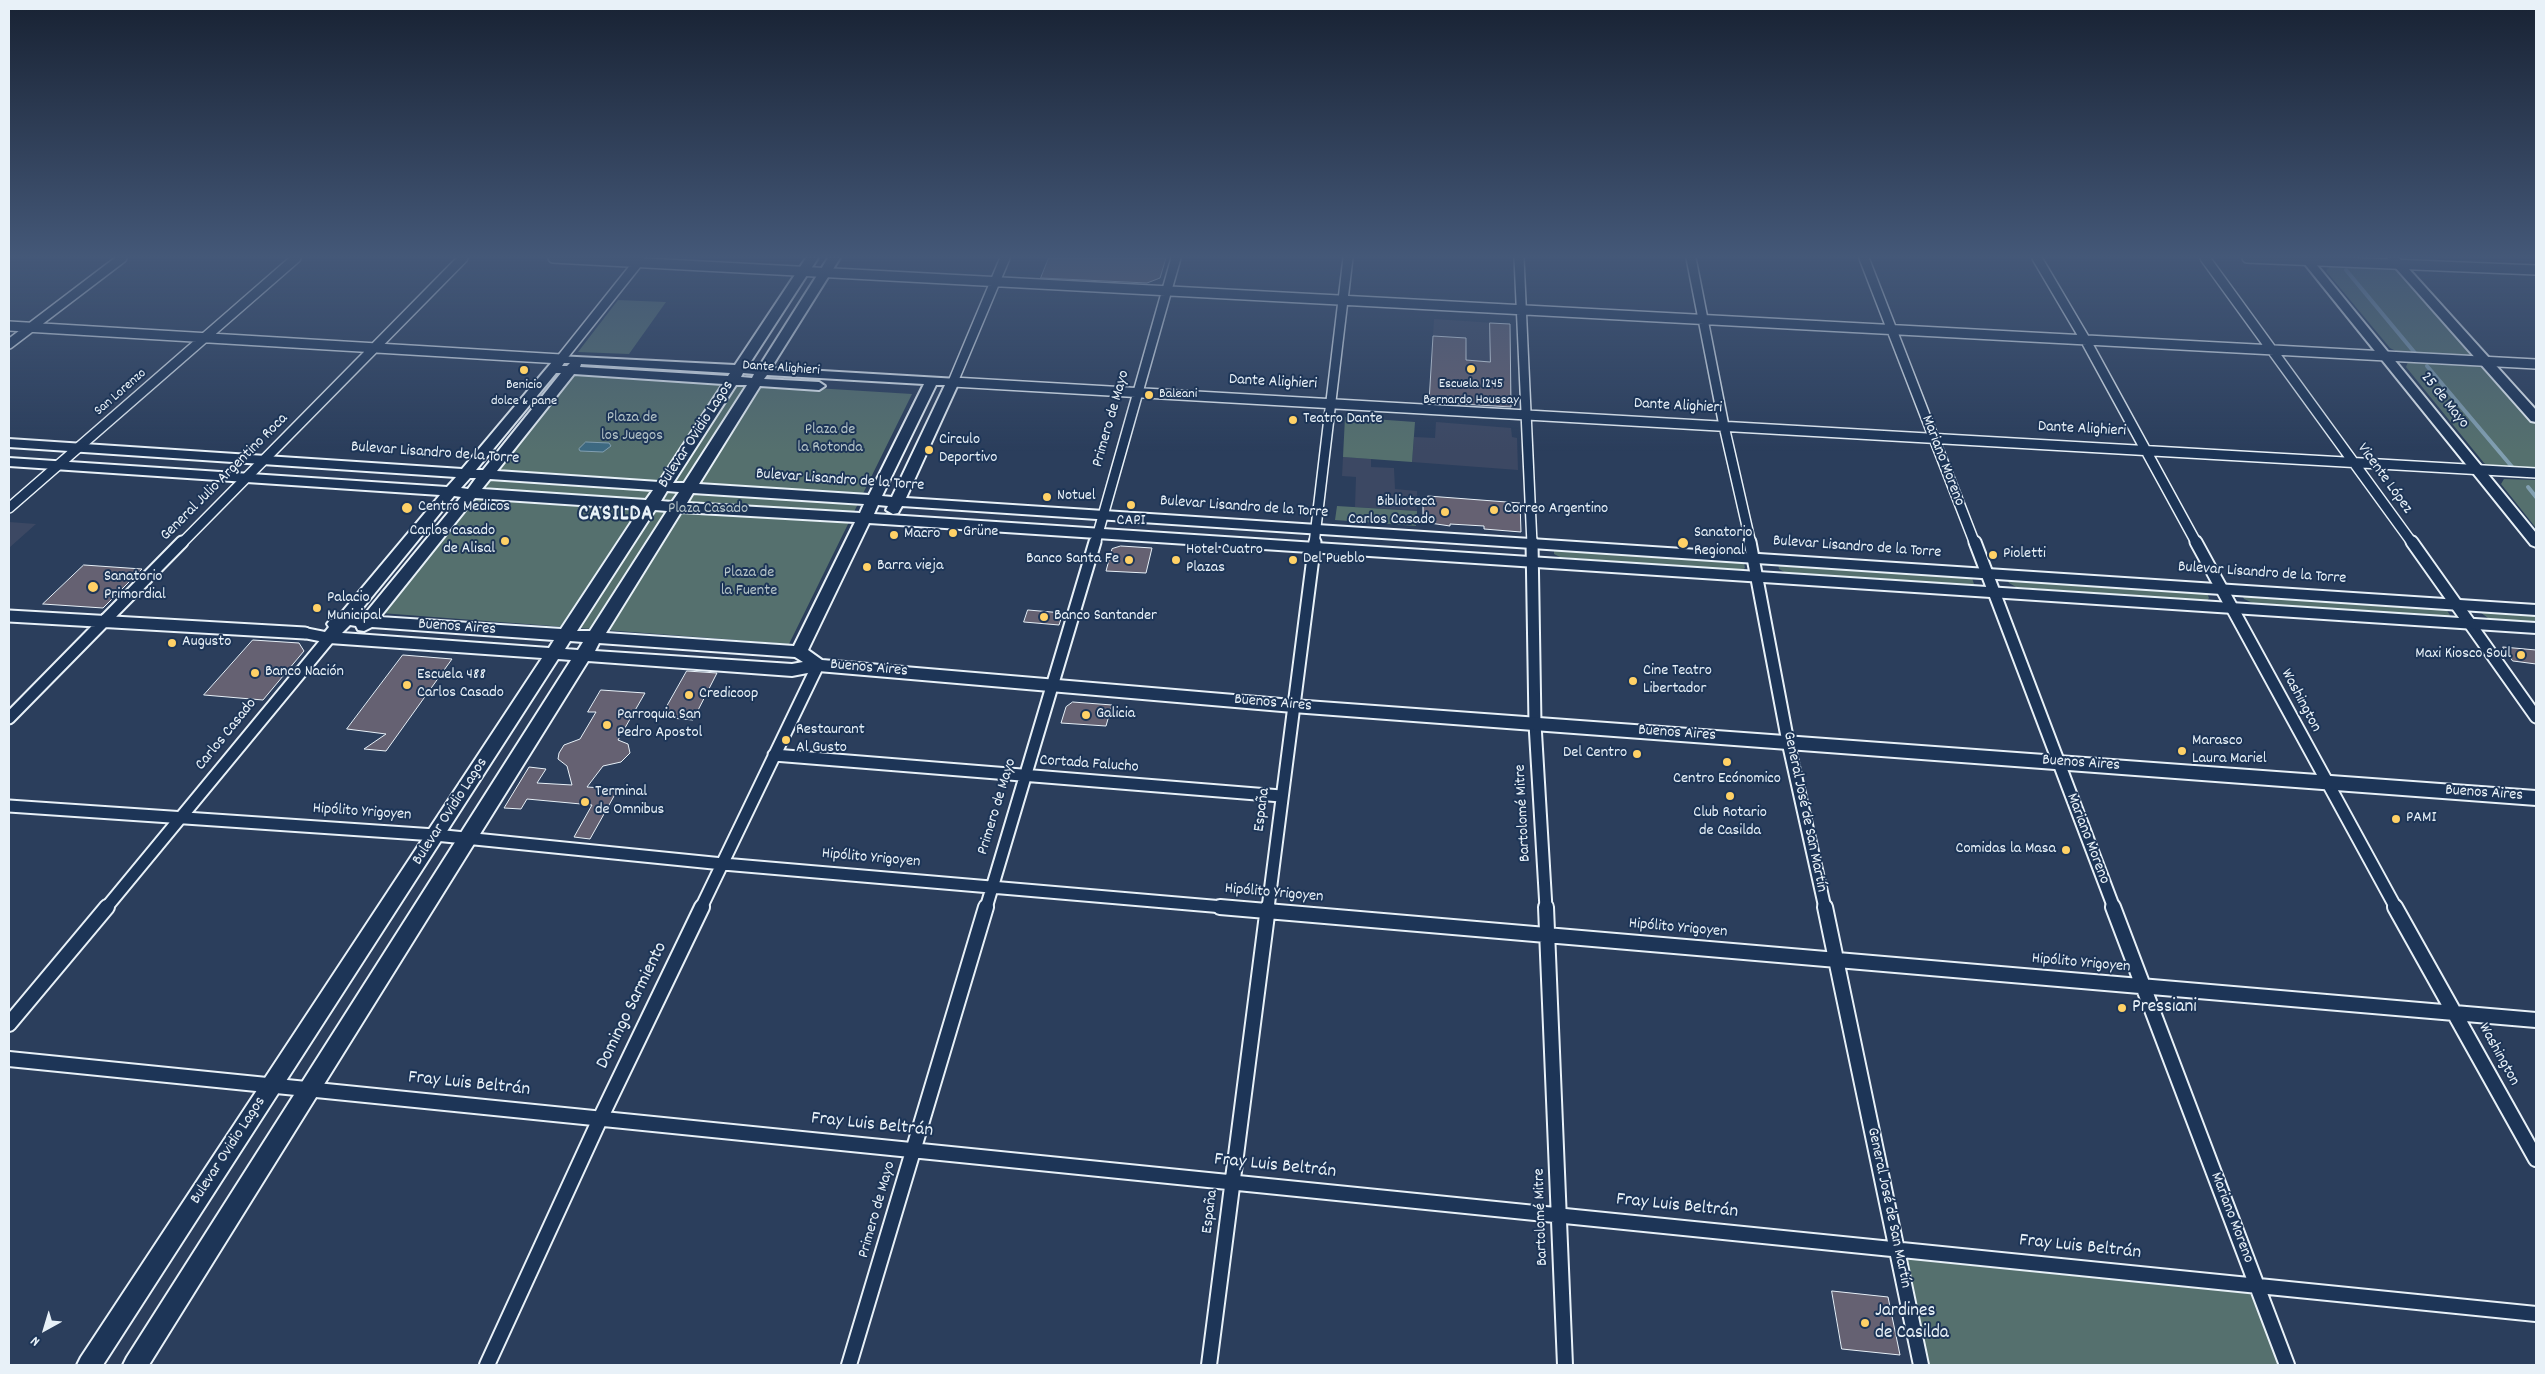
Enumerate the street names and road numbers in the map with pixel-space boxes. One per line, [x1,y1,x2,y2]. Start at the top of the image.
street label: Dante Alighieri [742,358,820,380]
street label: San Lorenzo [91,366,151,420]
street label: Primero de Mayo [1089,368,1135,470]
street label: 25 de Mayo [2416,369,2472,433]
street label: Dante Alighieri [1228,371,1318,395]
street label: Bulevar Ovidio Lagos [655,378,739,492]
street label: Dante Alighieri [1633,395,1723,419]
street label: General Julio Argentino Roca [157,410,293,546]
street label: Mariano Moreno [1916,413,1968,509]
street label: Dante Alighieri [2037,418,2127,442]
street label: Bulevar Lisandro de la Torre [350,439,520,469]
street label: Vicente López [2352,440,2416,518]
street label: Bulevar Lisandro de la Torre [755,466,925,496]
street label: Bulevar Lisandro de la Torre [1159,493,1329,523]
street label: Bulevar Lisandro de la Torre [1772,533,1942,563]
street label: Bulevar Lisandro de la Torre [2177,559,2347,589]
street label: Buenos Aires [418,616,496,640]
street label: Buenos Aires [829,656,909,682]
street label: Washington [2275,666,2325,736]
street label: Buenos Aires [1233,691,1313,717]
street label: Carlos Casado [192,695,262,775]
street label: Buenos Aires [1638,722,1716,746]
street label: General José de San Martín [1778,730,1830,894]
street label: Cortada Falucho [1039,752,1139,778]
street label: Buenos Aires [2042,752,2120,776]
street label: Bulevar Ovidio Lagos [409,755,493,869]
street label: Primero de Mayo [974,757,1022,857]
street label: Bartolomé Mitre [1512,764,1536,862]
street label: Buenos Aires [2445,782,2523,806]
street label: España [1251,787,1275,833]
street label: Mariano Moreno [2061,791,2113,887]
street label: Hipólito Yrigoyen [312,800,412,826]
street label: Hipólito Yrigoyen [821,845,921,873]
street label: Hipólito Yrigoyen [1224,880,1324,908]
street label: Hipólito Yrigoyen [1628,915,1728,943]
street label: Domingo Sarmiento [592,939,674,1073]
street label: Hipólito Yrigoyen [2031,950,2131,978]
street label: Washington [2473,1020,2523,1090]
street label: Fray Luis Beltrán [407,1067,531,1103]
street label: Bulevar Ovidio Lagos [187,1094,271,1208]
street label: Fray Luis Beltrán [810,1108,934,1144]
street label: General José de San Martín [1862,1126,1914,1290]
street label: Fray Luis Beltrán [1213,1149,1337,1185]
street label: Primero de Mayo [855,1159,901,1261]
street label: Bartolomé Mitre [1531,1168,1553,1266]
street label: Mariano Moreno [2205,1170,2257,1266]
street label: España [1199,1189,1223,1235]
street label: Fray Luis Beltrán [1615,1189,1739,1225]
street label: Fray Luis Beltrán [2018,1230,2142,1266]

